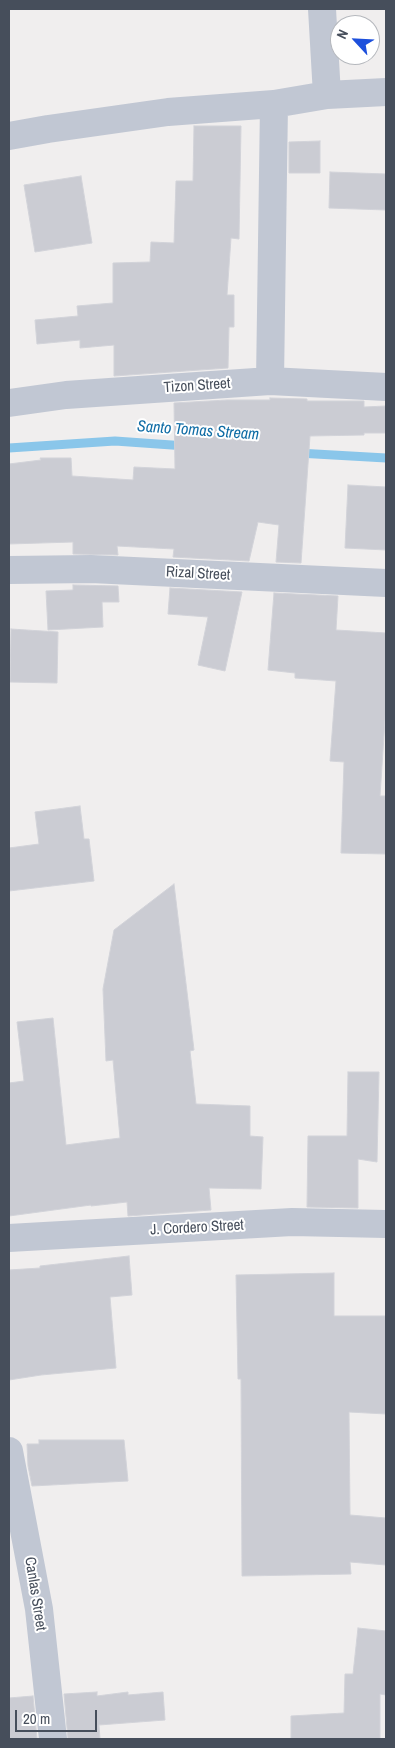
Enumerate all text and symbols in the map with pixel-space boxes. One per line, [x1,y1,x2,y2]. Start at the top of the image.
north arrow [330,15,380,65]
text: N [332,27,352,42]
street label: Tizon Street [163,375,231,397]
water label: Santo Tomas Stream [136,417,260,445]
street label: Rizal Street [165,563,231,585]
street label: J. Cordero Street [150,1217,244,1239]
street label: Canlas Street [20,1556,50,1632]
scale bar [18,1700,100,1732]
text: 20 m [23,1708,50,1729]

